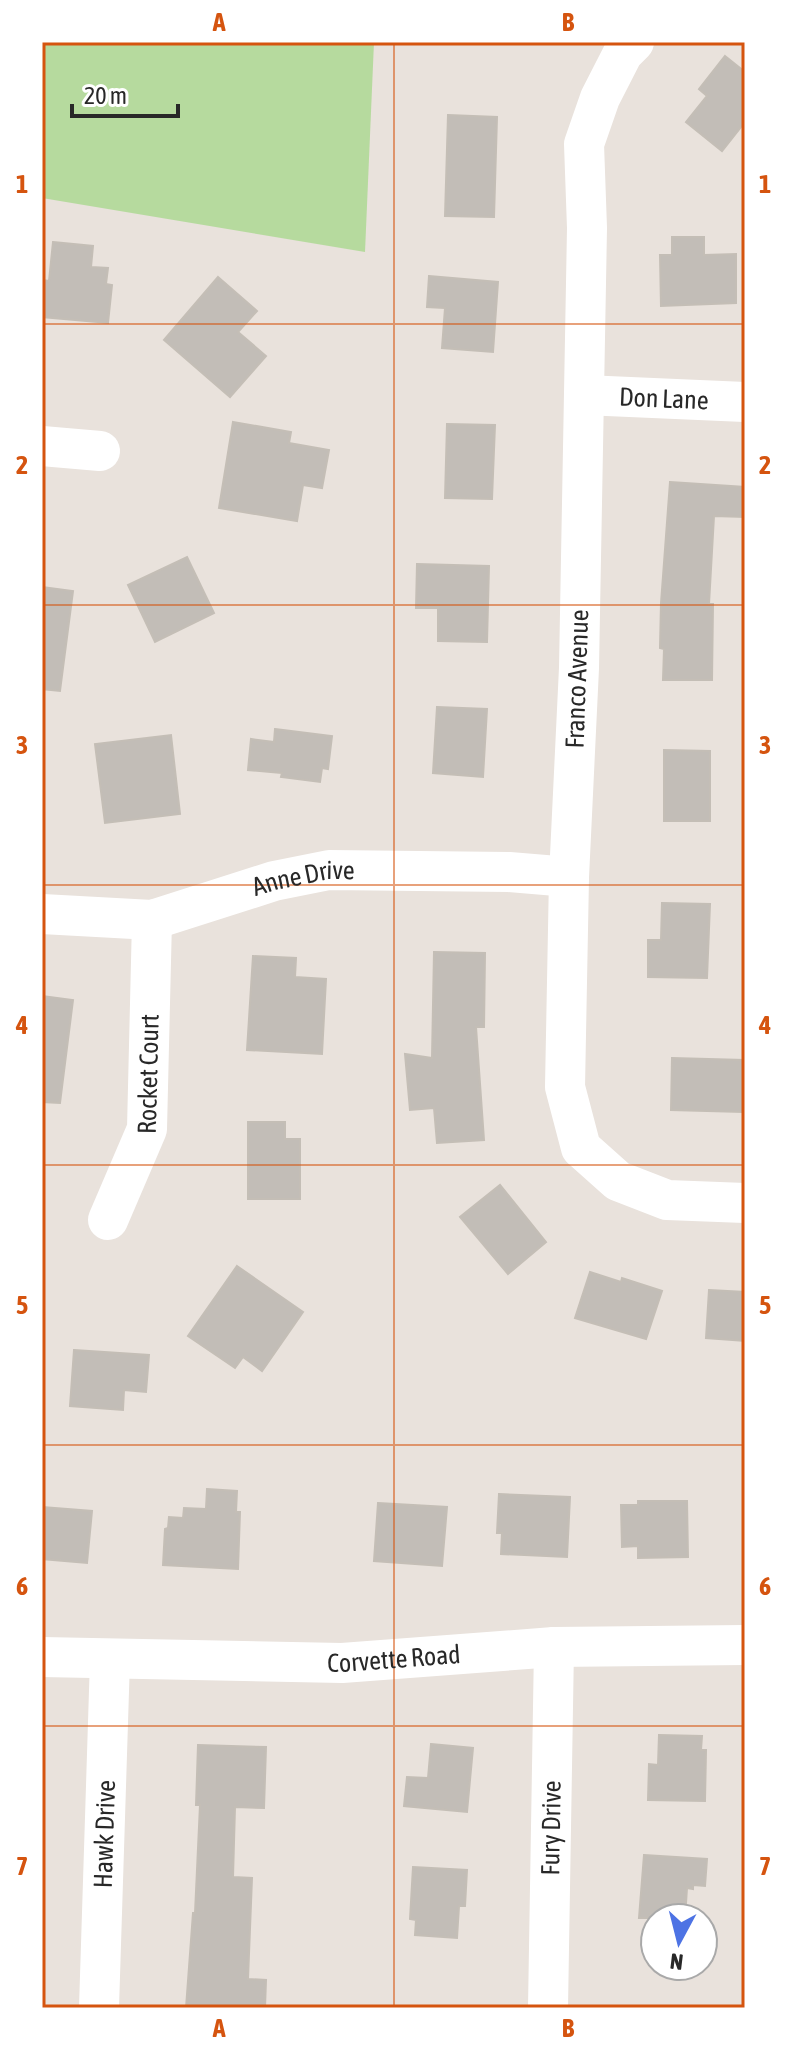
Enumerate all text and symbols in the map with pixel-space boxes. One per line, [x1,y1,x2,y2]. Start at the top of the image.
text: A [212,7,226,37]
text: B [562,7,575,37]
scale bar [72,68,178,118]
text: 20 m [84,82,127,109]
text: 1 [16,169,28,199]
text: 1 [759,169,771,199]
street label: Don Lane [619,382,709,415]
text: 2 [16,450,28,480]
text: 2 [759,450,771,480]
street label: Franco Avenue [560,609,594,749]
text: 3 [16,730,28,760]
text: 3 [759,730,771,760]
street label: Anne Drive [248,855,355,902]
text: 4 [15,1010,28,1040]
text: 4 [758,1010,771,1040]
street label: Rocket Court [132,1014,165,1134]
text: 5 [16,1290,28,1320]
text: 5 [759,1290,771,1320]
text: 6 [16,1571,28,1601]
text: 6 [759,1571,771,1601]
street label: Corvette Road [327,1639,462,1678]
street label: Hawk Drive [88,1780,121,1889]
street label: Fury Drive [535,1780,567,1876]
text: 7 [16,1851,28,1881]
text: 7 [759,1851,771,1881]
north arrow [639,1902,719,1982]
text: N [669,1948,685,1976]
text: A [212,2013,226,2043]
text: B [562,2013,575,2043]

